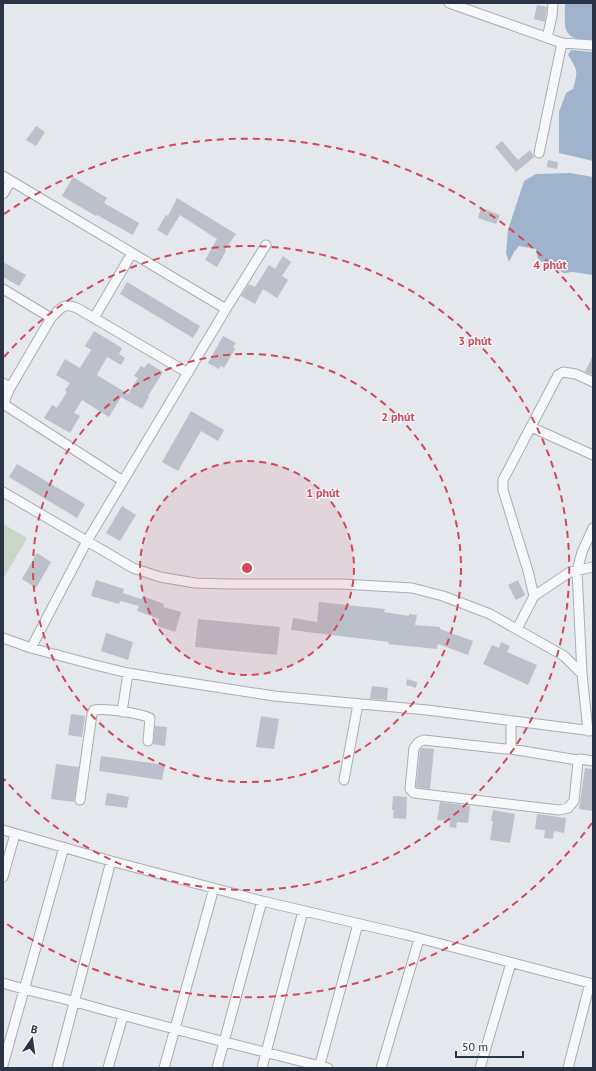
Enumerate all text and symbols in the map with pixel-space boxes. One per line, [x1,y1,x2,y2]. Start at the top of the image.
text: 4 phút [533,257,568,272]
text: 3 phút [458,333,493,348]
text: 2 phút [381,409,416,424]
text: 1 phút [306,485,341,500]
centre of rings [240,561,254,575]
north arrow [12,1019,52,1059]
text: B [30,1022,39,1037]
scale bar [456,1033,523,1059]
text: 50 m [462,1039,488,1054]

